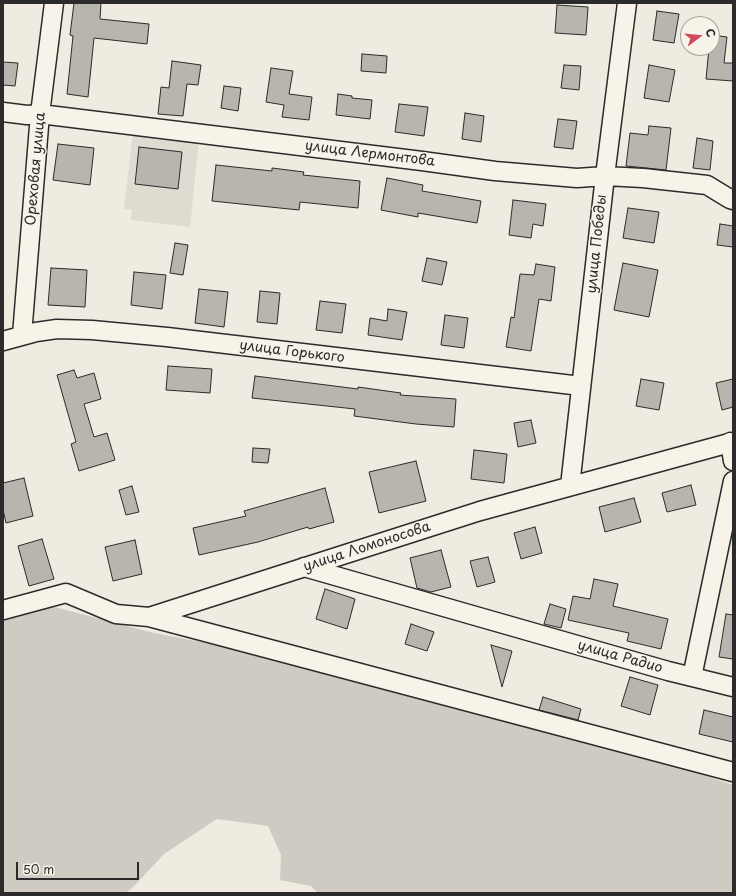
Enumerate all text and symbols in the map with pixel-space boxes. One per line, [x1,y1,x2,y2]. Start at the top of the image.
north arrow [680,16,720,56]
text: С [702,27,720,39]
street label: Ореховая улица [23,112,49,226]
street label: улица Лермонтова [304,138,436,170]
street label: улица Победы [583,194,611,294]
street label: улица Горького [238,337,346,367]
street label: улица Ломоносова [301,519,433,575]
street label: улица Радио [576,637,664,677]
scale bar [18,854,141,880]
text: 50 m [23,860,54,878]

